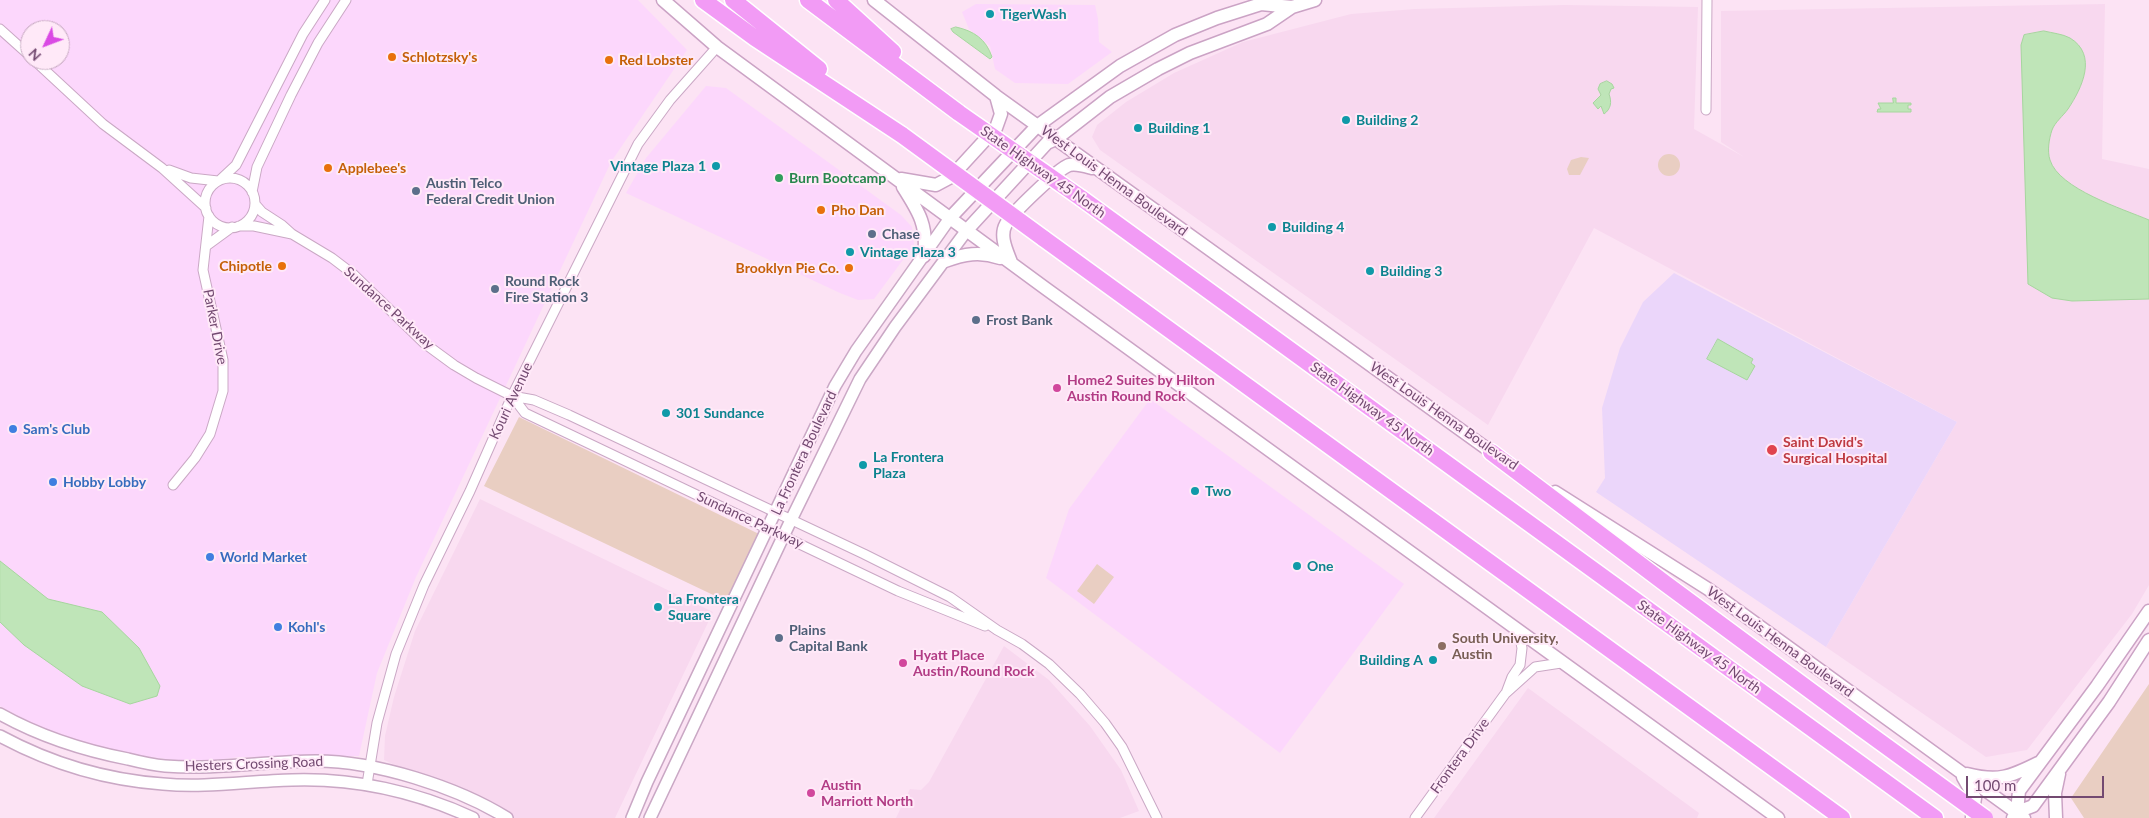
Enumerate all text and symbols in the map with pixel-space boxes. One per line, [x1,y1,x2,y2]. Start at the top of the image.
place label: TigerWash [1000,6,1067,22]
marker: TigerWash [984,8,996,20]
north arrow [20,20,70,70]
text: N [25,45,44,65]
place label: Schlotzsky's [402,49,477,65]
marker: Schlotzsky's [386,51,398,63]
place label: Red Lobster [619,52,693,68]
marker: Red Lobster [603,54,615,66]
place label: Building 2 [1356,112,1418,128]
marker: Building 2 [1340,114,1352,126]
place label: Building 1 [1148,120,1210,136]
street label: State Highway 45 North [977,122,1109,222]
street label: West Louis Henna Boulevard [1037,122,1191,240]
marker: Building 1 [1132,122,1144,134]
place label: Vintage Plaza 1 [610,158,706,174]
place label: Applebee's [338,160,406,176]
marker: Vintage Plaza 1 [710,160,722,172]
marker: Applebee's [322,162,334,174]
place label: Burn Bootcamp [789,170,886,186]
marker: Burn Bootcamp [773,172,785,184]
place label: Austin Telco Federal Credit Union [426,175,555,208]
marker: Austin Telco Federal Credit Union [410,185,422,197]
place label: Pho Dan [831,202,884,218]
marker: Pho Dan [815,204,827,216]
place label: Building 4 [1282,219,1344,235]
marker: Building 4 [1266,221,1278,233]
place label: Chase [882,226,920,242]
marker: Chase [866,228,878,240]
place label: Vintage Plaza 3 [860,244,956,260]
marker: Vintage Plaza 3 [844,246,856,258]
place label: Chipotle [219,258,272,274]
marker: Chipotle [276,260,288,272]
place label: Brooklyn Pie Co. [736,260,839,276]
marker: Brooklyn Pie Co. [843,262,855,274]
street label: Sundance Parkway [340,263,438,353]
place label: Building 3 [1380,263,1442,279]
marker: Building 3 [1364,265,1376,277]
place label: Round Rock Fire Station 3 [505,273,588,306]
marker: Round Rock Fire Station 3 [489,283,501,295]
street label: Parker Drive [199,288,231,366]
place label: Frost Bank [986,312,1053,328]
marker: Frost Bank [970,314,982,326]
street label: State Highway 45 North [1307,358,1437,460]
street label: West Louis Henna Boulevard [1367,358,1521,474]
street label: Kouri Avenue [486,360,536,442]
place label: Home2 Suites by Hilton Austin Round Rock [1067,372,1215,404]
marker: Home2 Suites by Hilton Austin Round Rock [1051,382,1063,394]
street label: La Frontera Boulevard [768,388,840,518]
place label: 301 Sundance [676,405,764,421]
marker: 301 Sundance [660,407,672,419]
place label: Sam's Club [23,421,90,437]
marker: Sam's Club [7,423,19,435]
place label: Saint David's Surgical Hospital [1783,434,1887,467]
marker: Saint David's Surgical Hospital [1765,443,1779,457]
place label: La Frontera Plaza [873,449,944,482]
marker: La Frontera Plaza [857,459,869,471]
place label: Hobby Lobby [63,474,146,490]
marker: Hobby Lobby [47,476,59,488]
place label: Two [1205,483,1231,499]
marker: Two [1189,485,1201,497]
street label: Sundance Parkway [694,488,806,552]
place label: World Market [220,549,307,565]
marker: World Market [204,551,216,563]
place label: One [1307,558,1334,574]
marker: One [1291,560,1303,572]
street label: West Louis Henna Boulevard [1703,583,1857,701]
place label: La Frontera Square [668,591,739,624]
street label: State Highway 45 North [1634,596,1764,698]
marker: La Frontera Square [652,601,664,613]
place label: Kohl's [288,619,325,635]
marker: Kohl's [272,621,284,633]
place label: Plains Capital Bank [789,622,868,654]
place label: South University, Austin [1452,630,1559,662]
marker: Plains Capital Bank [773,632,785,644]
marker: South University, Austin [1436,640,1448,652]
place label: Hyatt Place Austin/Round Rock [913,647,1035,680]
place label: Building A [1359,652,1423,668]
marker: Building A [1427,654,1439,666]
marker: Hyatt Place Austin/Round Rock [897,657,909,669]
street label: Frontera Drive [1427,715,1493,797]
street label: Hesters Crossing Road [185,753,323,775]
scale bar [1969,766,2106,798]
text: 100 m [1974,776,2016,794]
place label: Austin Marriott North [821,777,913,810]
marker: Austin Marriott North [805,787,817,799]

